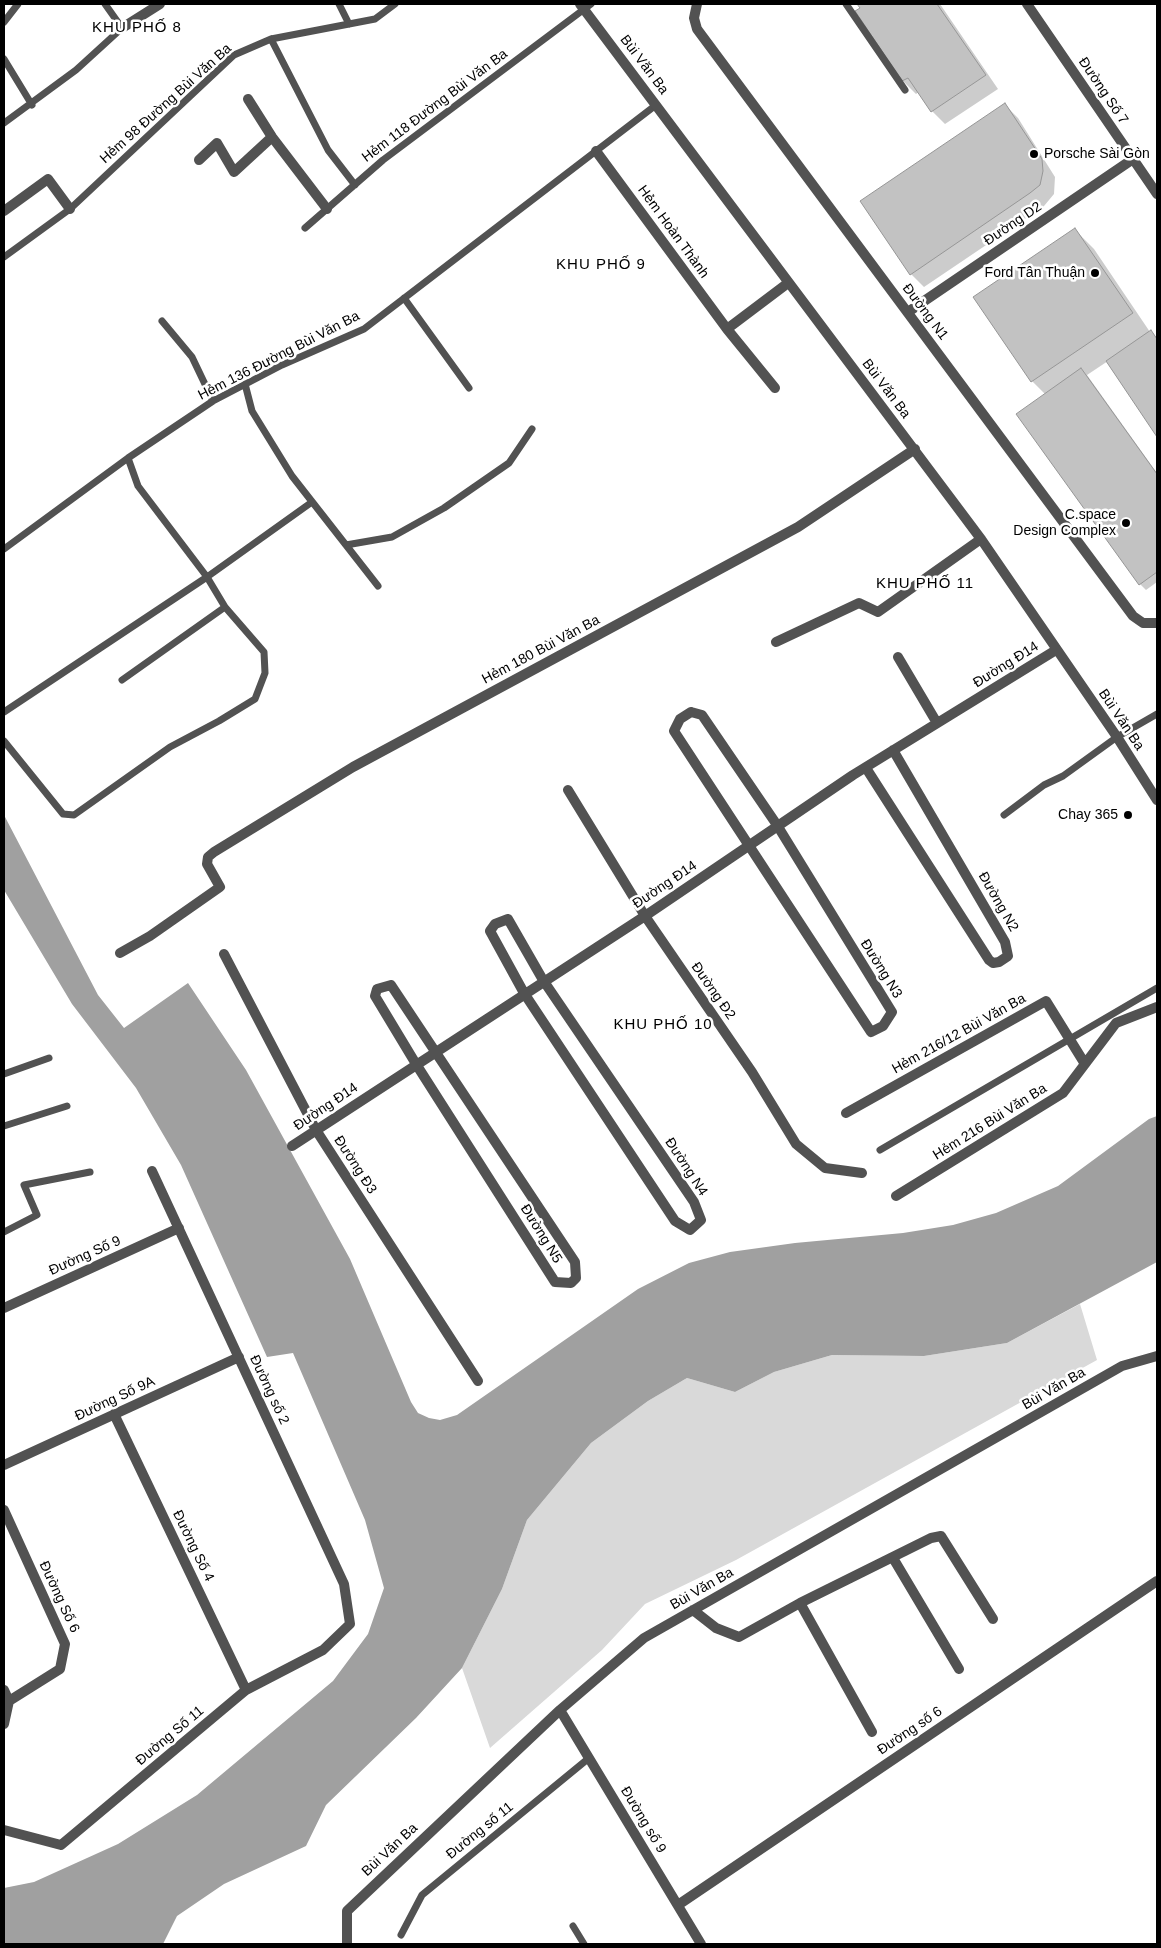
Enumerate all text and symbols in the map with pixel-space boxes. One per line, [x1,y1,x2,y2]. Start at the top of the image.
district label: KHU PHỐ 8 [91,19,183,37]
street label: Bùi Văn Ba [616,32,672,98]
street label: Hẻm 98 Đường Bùi Văn Ba [97,41,235,167]
street label: Hẻm 118 Đường Bùi Văn Ba [359,46,511,166]
street label: Đường Số 7 [1075,54,1131,128]
place label: Porsche Sài Gòn [1044,146,1150,162]
marker: Porsche Sài Gòn [1028,148,1040,160]
street label: Hẻm Hoàn Thành [634,182,712,282]
street label: Đường D2 [981,199,1045,249]
district label: KHU PHỐ 9 [555,256,647,274]
place label: Ford Tân Thuận [985,265,1085,281]
marker: Ford Tân Thuận [1089,267,1101,279]
street label: Đường N1 [898,281,952,343]
street label: Hẻm 136 Đường Bùi Văn Ba [195,308,363,404]
street label: Bùi Văn Ba [858,356,914,422]
place label: C.space Design Complex [1013,507,1116,540]
marker: C.space Design Complex [1120,517,1132,529]
district label: KHU PHỐ 11 [875,575,975,593]
street label: Hẻm 180 Bùi Văn Ba [479,612,603,688]
street label: Đường Đ14 [970,638,1042,692]
street label: Bùi Văn Ba [1094,686,1148,754]
place label: Chay 365 [1058,807,1118,823]
marker: Chay 365 [1122,809,1134,821]
street label: Đường Đ14 [630,857,700,913]
street label: Đường N2 [974,869,1022,935]
street label: Đường N3 [856,937,906,1001]
street label: Đường Đ2 [687,959,739,1023]
street label: Hẻm 216/12 Bùi Văn Ba [889,990,1029,1078]
district label: KHU PHỐ 10 [612,1016,714,1034]
street label: Đường Đ14 [291,1079,361,1135]
street label: Hẻm 216 Bùi Văn Ba [930,1080,1050,1164]
street label: Đường Đ3 [330,1133,380,1197]
street label: Đường N4 [661,1135,711,1199]
street label: Đường N5 [516,1202,566,1266]
street label: Đường Số 9 [46,1233,124,1279]
street label: Đường số 2 [246,1353,292,1427]
street label: Bùi Văn Ba [1019,1364,1089,1414]
street label: Đường Số 9A [72,1373,158,1425]
street label: Đường Số 4 [169,1508,217,1584]
street label: Đường Số 6 [35,1559,83,1635]
street label: Bùi Văn Ba [667,1564,737,1614]
street label: Đường Số 11 [133,1703,207,1769]
street label: Đường số 6 [874,1703,946,1759]
street label: Đường số 9 [617,1784,669,1856]
street label: Đường số 11 [443,1799,517,1863]
street label: Bùi Văn Ba [359,1820,421,1880]

